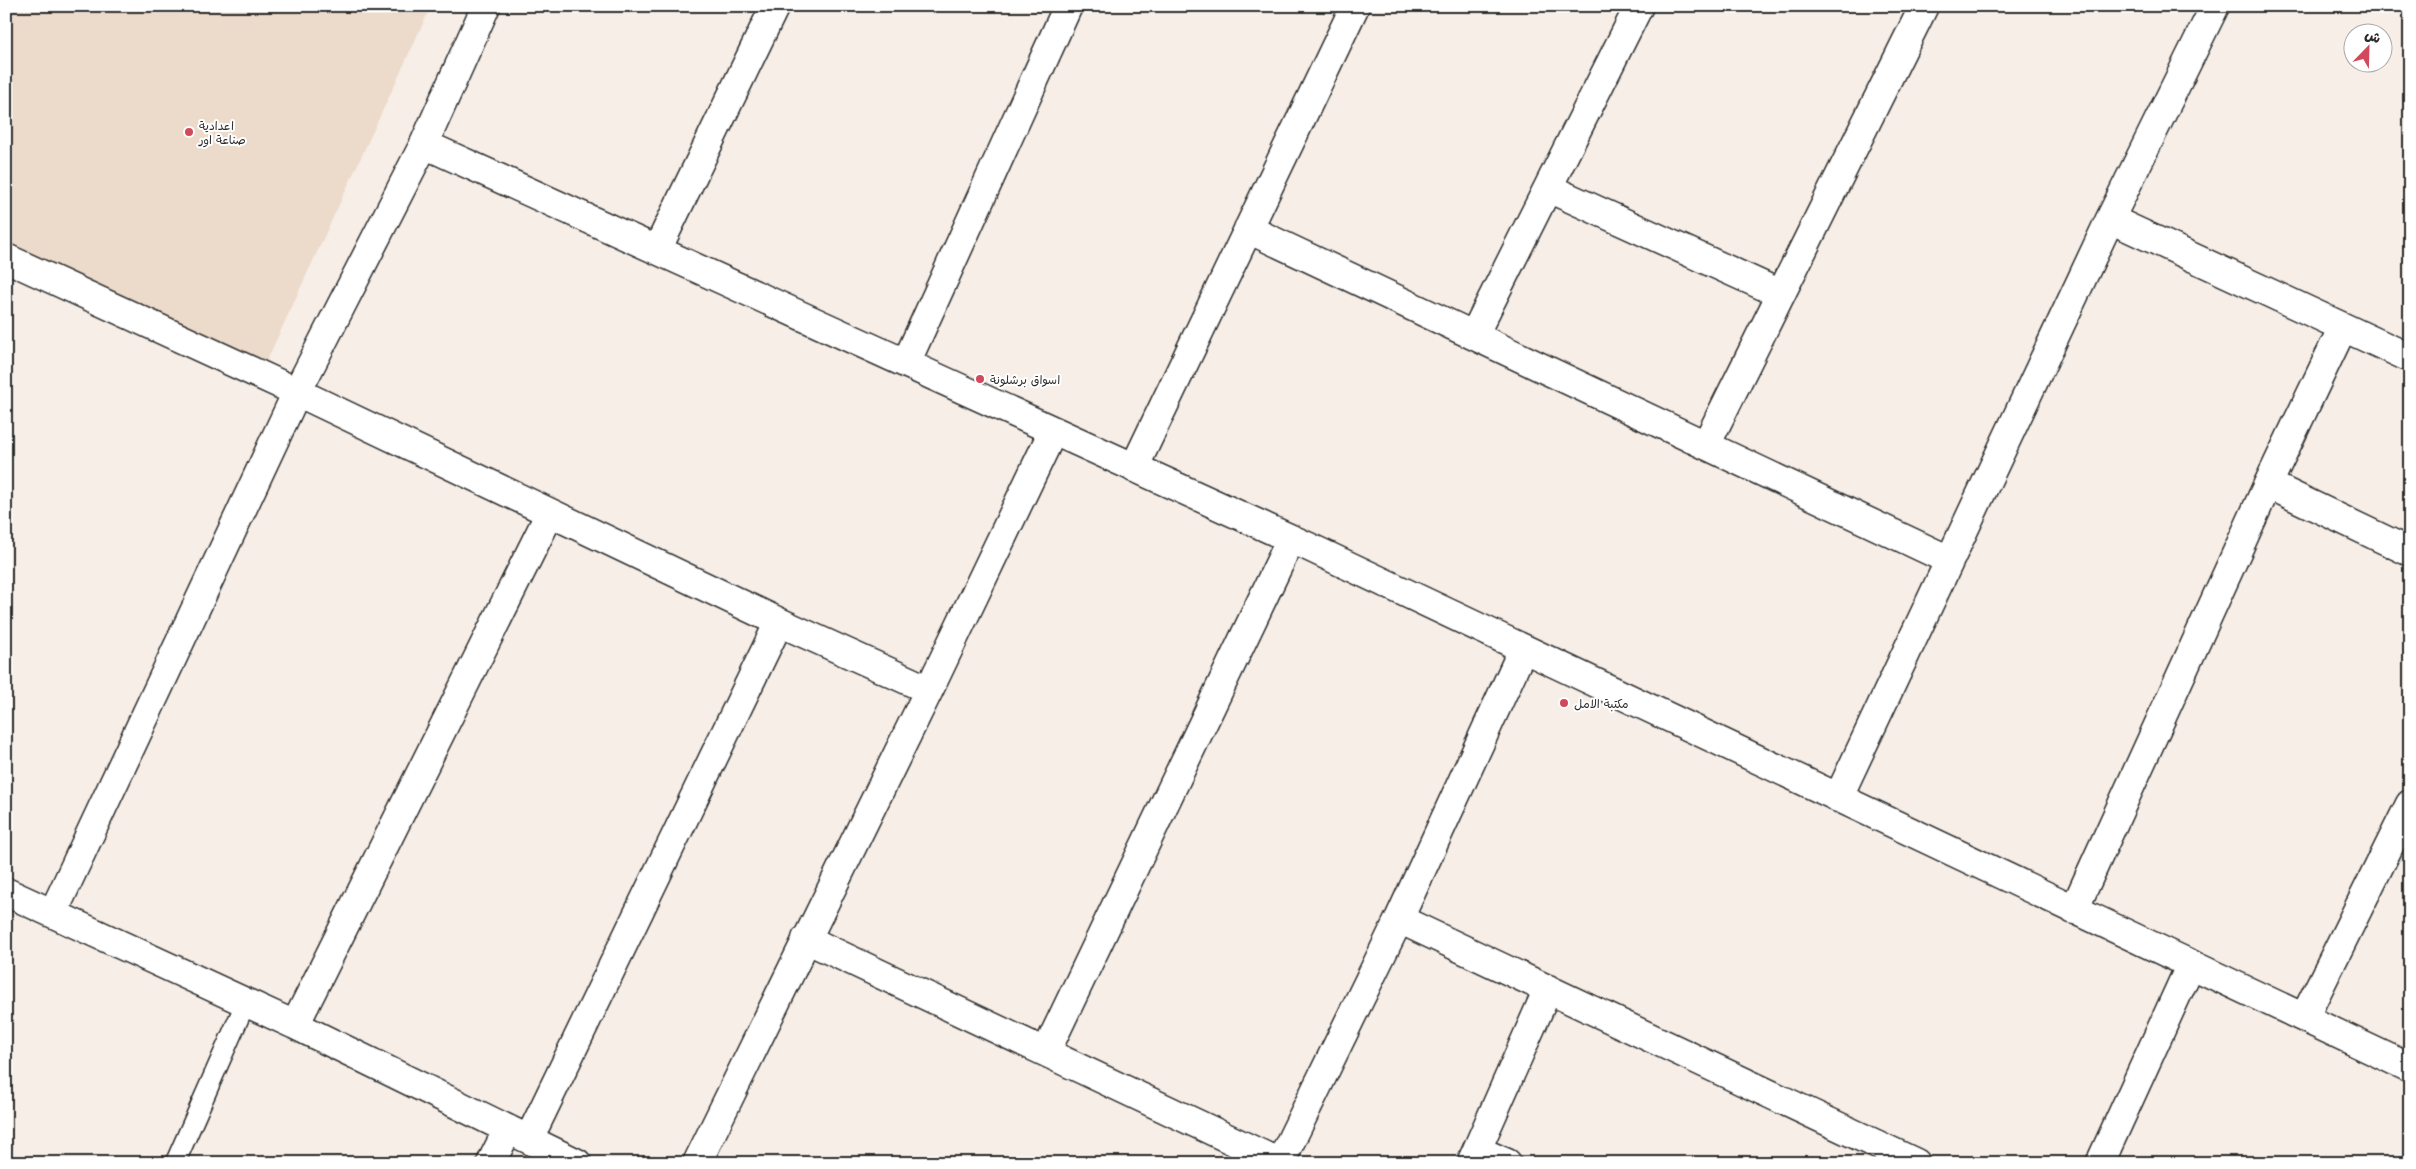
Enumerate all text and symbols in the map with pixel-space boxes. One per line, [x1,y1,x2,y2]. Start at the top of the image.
north arrow [2344,22,2394,72]
text: ش [2362,24,2384,47]
place label: اعدادية صناعة اور [198,117,246,148]
marker: اعدادية صناعة اور [183,126,195,138]
place label: اسواق برشلونة [990,371,1060,388]
marker: اسواق برشلونة [974,373,986,385]
place label: مكتبة الامل [1574,695,1629,712]
marker: مكتبة الامل [1558,697,1570,709]

